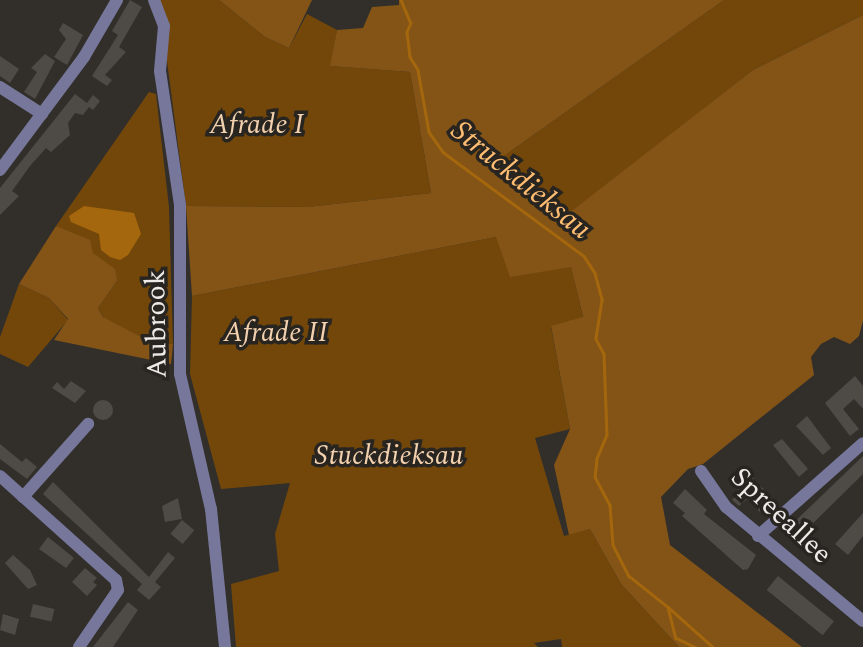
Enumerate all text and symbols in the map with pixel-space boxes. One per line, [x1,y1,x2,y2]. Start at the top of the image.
park label: Afrade I [210,108,304,142]
water label: Struckdieksau [444,113,598,247]
street label: Aubrook [139,269,175,379]
park label: Afrade II [223,316,329,350]
park label: Stuckdieksau [315,439,463,473]
street label: Spreeallee [723,461,839,571]

